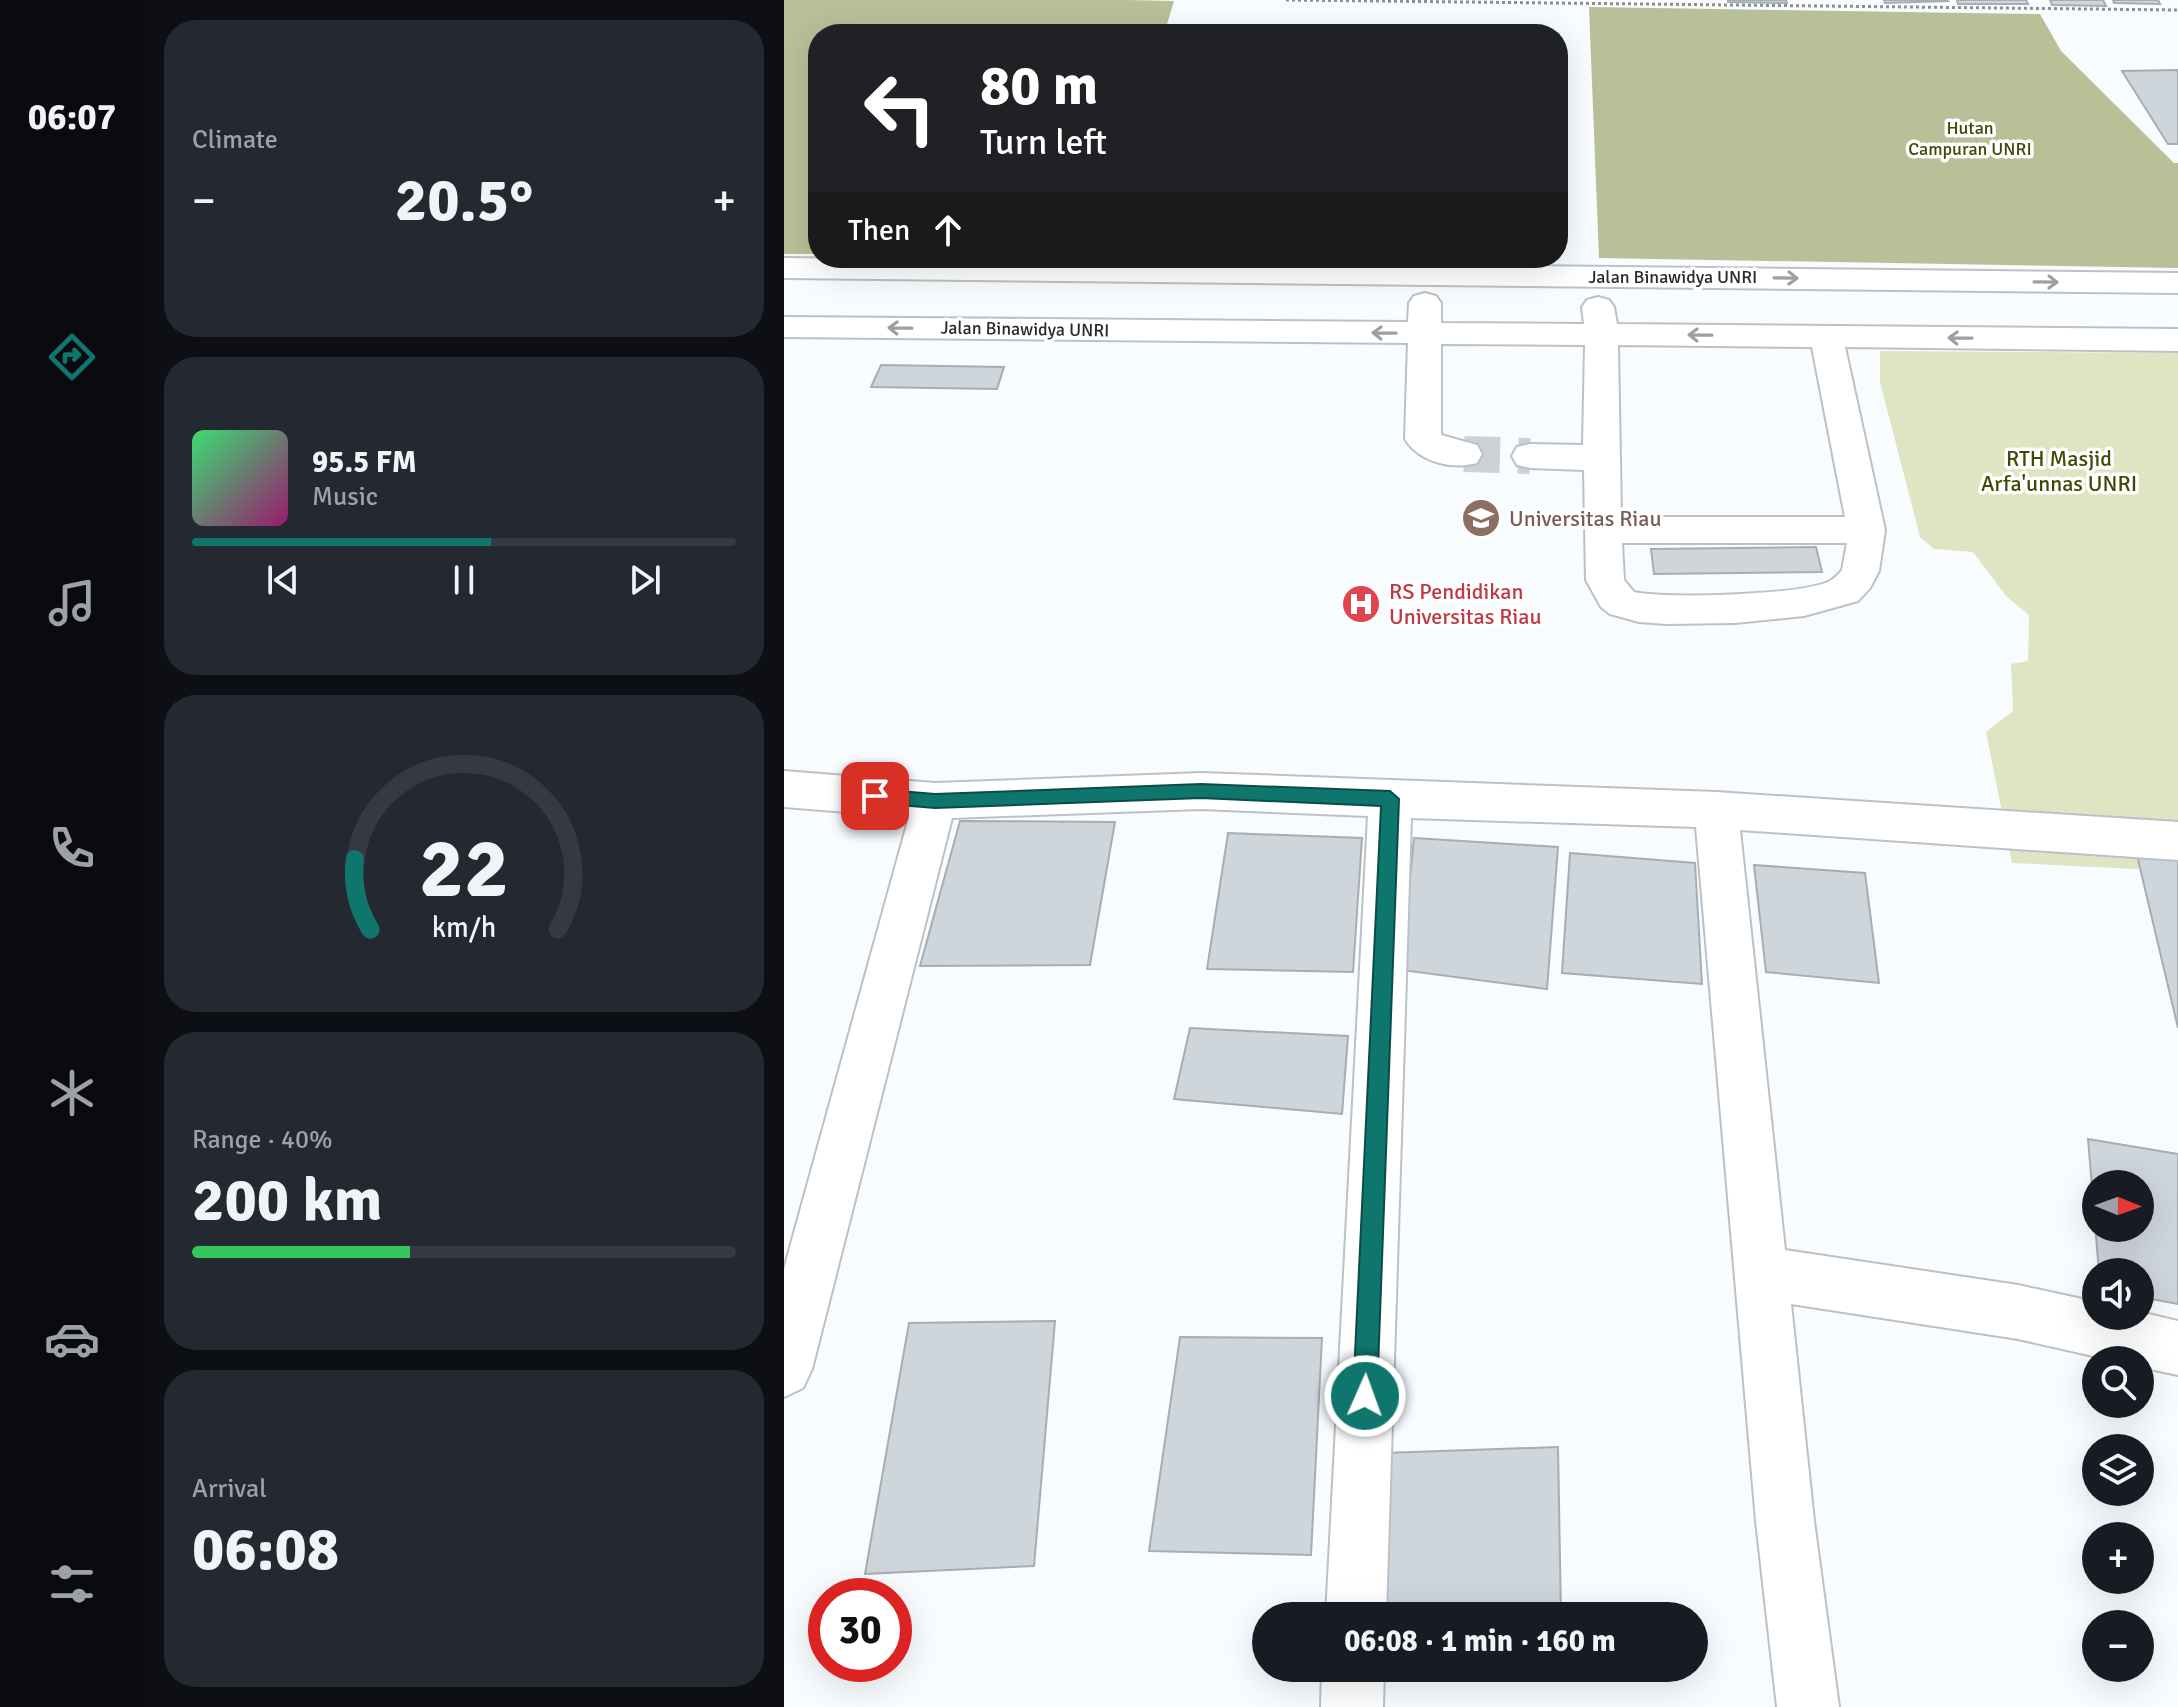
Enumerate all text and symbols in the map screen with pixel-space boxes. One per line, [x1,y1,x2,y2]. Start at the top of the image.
text: 80 m [980,51,1098,120]
icon: left [848,56,952,160]
text: 06:07 [28,95,116,140]
park label: Hutan Campuran UNRI [1908,117,2032,160]
text: Turn left [980,120,1107,165]
text: Climate [192,124,278,156]
text: 20.5° [395,164,533,238]
text: − [192,174,216,228]
text: + [712,174,736,228]
icon: ahead [926,208,970,252]
text: Then [848,212,910,249]
street label: Jalan Binawidya UNRI [1589,266,1757,288]
one-way arrow [1772,270,1799,286]
one-way arrow [2032,274,2059,289]
street label: Jalan Binawidya UNRI [940,317,1110,341]
one-way arrow [887,320,914,336]
one-way arrow [1371,325,1398,341]
one-way arrow [1687,328,1714,343]
icon: directions [44,329,100,385]
one-way arrow [1947,330,1974,346]
text: 95.5 FM [312,444,417,481]
park label: RTH Masjid Arfa'unnas UNRI [1981,445,2137,497]
text: Music [312,481,378,513]
school or university icon: Universitas Riau [1460,497,1502,539]
place label: Universitas Riau [1509,505,1662,532]
icon: previous [261,558,305,602]
icon: pause [442,558,486,602]
icon: next [623,558,667,602]
icon: music [44,575,100,631]
place label: RS Pendidikan Universitas Riau [1389,578,1542,630]
hospital icon: RS Pendidikan Universitas Riau [1340,583,1382,625]
pin [841,762,909,830]
icon: arrive [853,774,897,818]
text: 22 [419,817,509,919]
icon: phone [44,820,100,876]
text: km/h [432,910,496,945]
icon: climate [44,1065,100,1121]
text: Range · 40% [192,1124,333,1156]
text: 200 km [192,1164,382,1238]
north arrow [2082,1170,2154,1242]
map controls [2082,1170,2154,1682]
button: sound [2082,1258,2154,1330]
icon: car [44,1311,100,1367]
button: search [2082,1346,2154,1418]
position arrow [1323,1354,1407,1438]
button: layers [2082,1434,2154,1506]
text: Arrival [192,1473,267,1505]
text: 06:08 [192,1513,339,1587]
button: + [2082,1522,2154,1594]
icon: filters [44,1556,100,1612]
speed limit sign: 30 [808,1578,912,1682]
button: − [2082,1610,2154,1682]
text: 06:08 · 1 min · 160 m [1344,1623,1616,1660]

